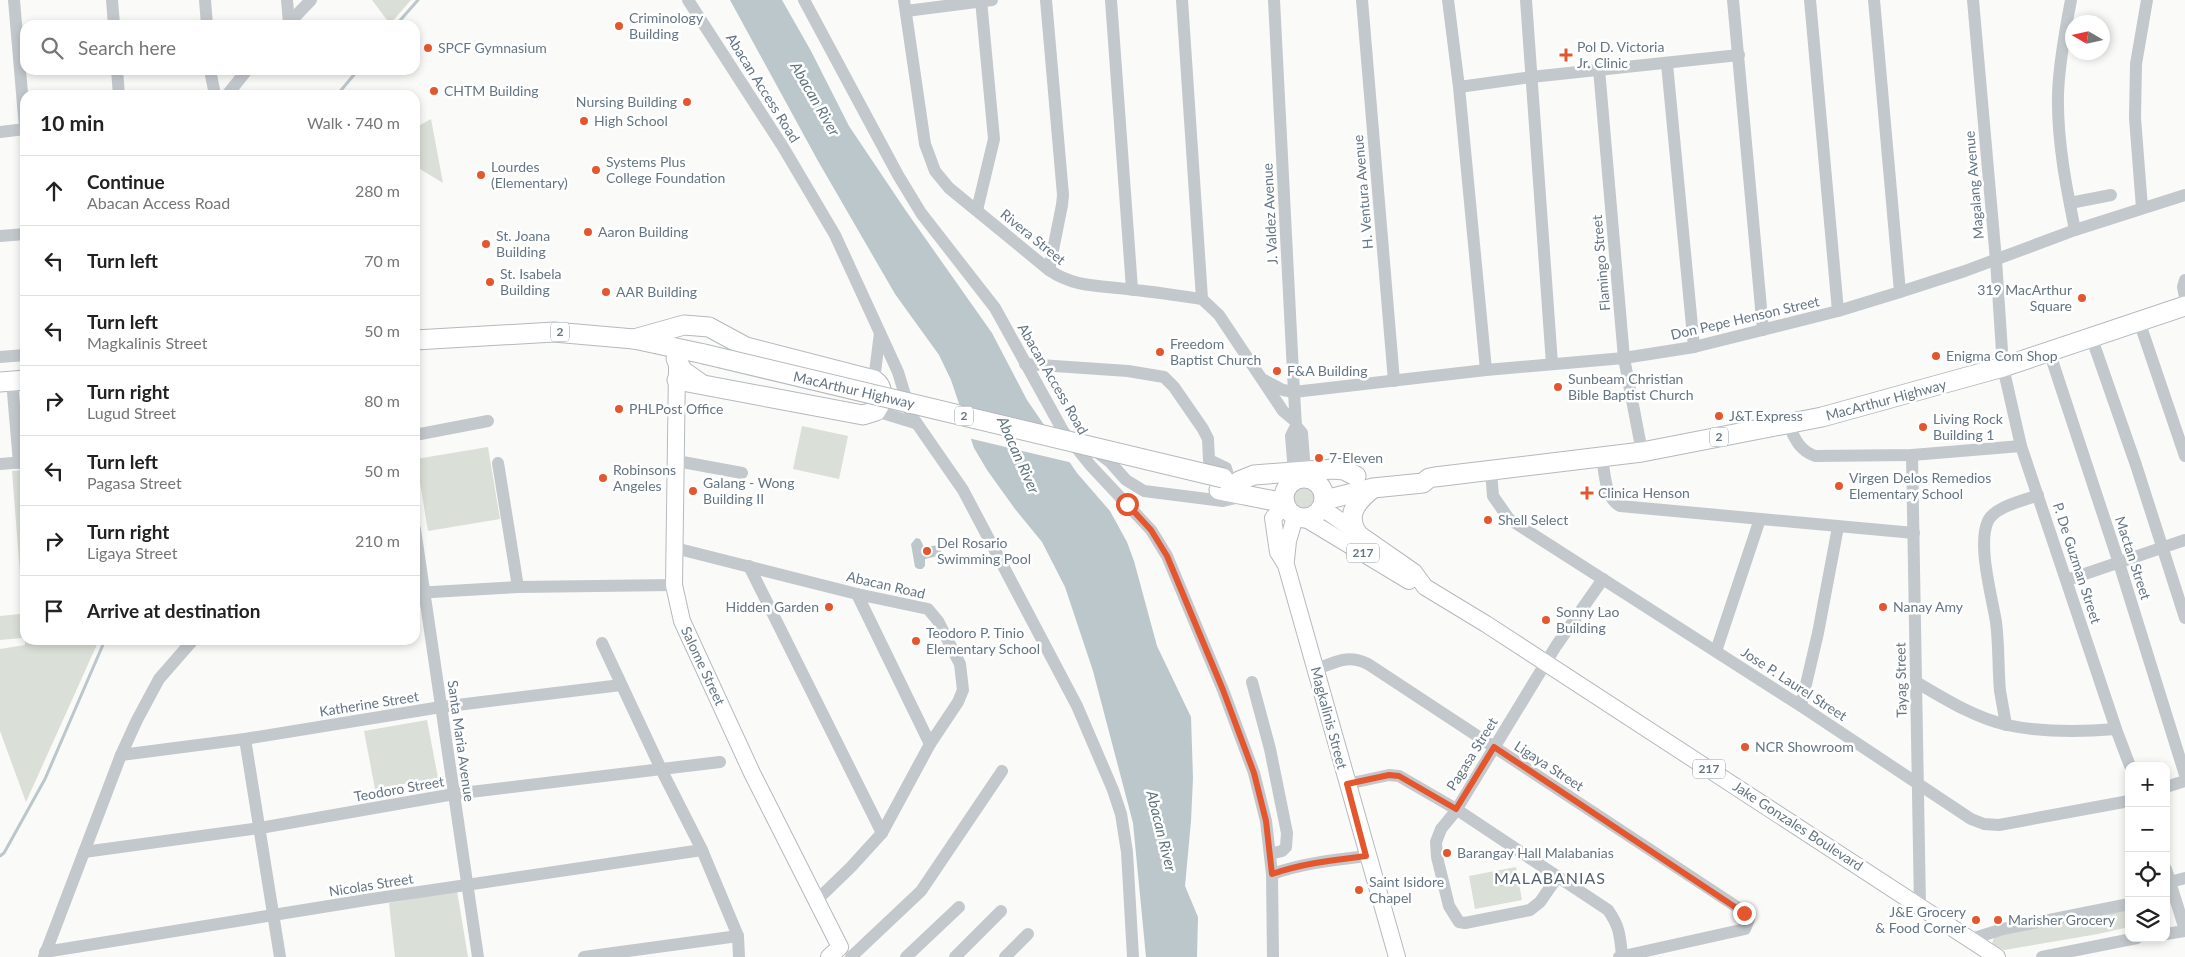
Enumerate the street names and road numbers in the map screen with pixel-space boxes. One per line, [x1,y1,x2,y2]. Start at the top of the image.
street label: Abacan Access Road [723,30,804,145]
street label: Magalang Avenue [1960,130,1987,240]
street label: H. Ventura Avenue [1349,134,1376,250]
street label: J. Valdez Avenue [1258,163,1281,265]
street label: Rivera Street [997,205,1069,268]
street label: Flamingo Street [1588,214,1613,312]
street label: Don Pepe Henson Street [1669,292,1821,343]
street label: Abacan Access Road [1015,320,1092,437]
road number: 2 [551,322,569,342]
street label: MacArthur Highway [792,367,917,412]
street label: MacArthur Highway [1824,375,1949,424]
road number: 2 [955,406,973,426]
road number: 2 [1710,428,1728,447]
street label: P. De Guzman Street [2050,500,2105,626]
street label: Mactan Street [2112,514,2155,602]
road number: 217 [1347,544,1379,562]
street label: Abacan Road [845,567,927,602]
street label: Salome Street [678,624,729,708]
street label: Tayag Street [1891,642,1910,718]
street label: Jose P. Laurel Street [1738,643,1850,724]
street label: Magkalinis Street [1308,665,1351,771]
street label: Santa Maria Avenue [445,679,478,803]
street label: Katherine Street [318,687,420,720]
street label: Pagasa Street [1442,714,1501,793]
street label: Ligaya Street [1511,737,1587,794]
road number: 217 [1693,760,1725,779]
street label: Teodoro Street [353,772,445,805]
street label: Jake Gonzales Boulevard [1730,777,1867,874]
street label: Nicolas Street [328,869,414,900]

